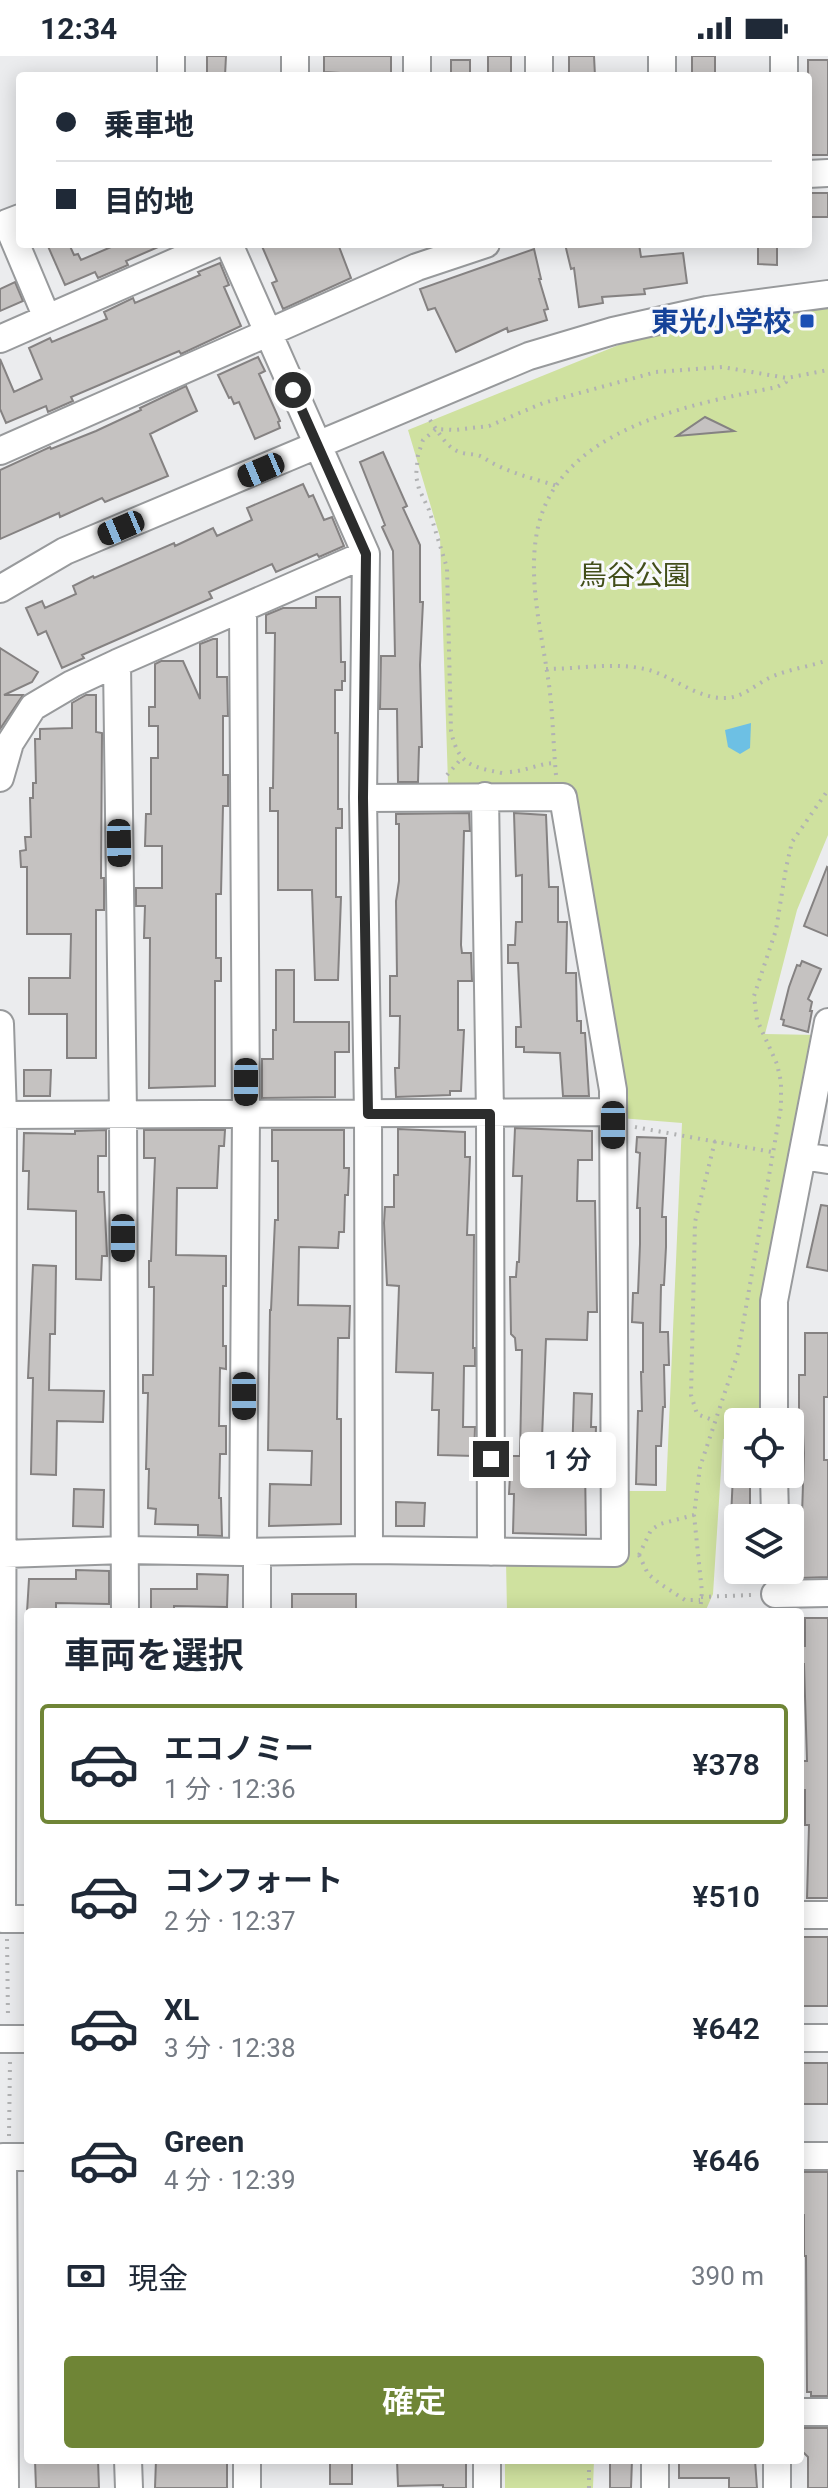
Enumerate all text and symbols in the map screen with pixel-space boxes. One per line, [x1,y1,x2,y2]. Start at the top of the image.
text: 12:34 [40,11,117,46]
text: 乗車地 [104,107,194,142]
text: 目的地 [104,184,194,219]
place label: 東光小学校 [651,305,791,338]
marker: 東光小学校 [798,312,816,330]
route start [275,372,311,408]
car [234,450,288,490]
car [94,508,148,548]
park label: 鳥谷公園 [579,559,691,592]
car [107,819,131,867]
car [234,1058,258,1106]
car [601,1101,625,1149]
car [111,1214,135,1262]
car [232,1372,256,1420]
map controls [724,1408,804,1584]
button: locate [724,1408,804,1488]
callout: 1 分 [519,1431,615,1487]
route end [473,1441,509,1477]
text: 1 分 [544,1445,592,1475]
button: layers [724,1504,804,1584]
text: 車両を選択 [64,1635,244,1677]
icon: car [68,1728,140,1800]
text: エコノミー [164,1731,314,1766]
text: ¥378 [693,1747,760,1782]
text: 1 分 · 12:36 [164,1774,296,1804]
icon: car [68,1860,140,1932]
text: コンフォート [164,1863,343,1898]
text: ¥510 [693,1879,760,1914]
text: 2 分 · 12:37 [164,1906,296,1936]
icon: car [68,1992,140,2064]
text: XL [164,1992,199,2027]
text: ¥642 [693,2011,760,2046]
text: 3 分 · 12:38 [164,2033,296,2063]
icon: car [68,2124,140,2196]
text: Green [164,2124,244,2159]
text: ¥646 [693,2143,760,2178]
text: 4 分 · 12:39 [164,2165,296,2195]
icon: cash [64,2254,108,2298]
text: 現金 [128,2261,188,2296]
text: 390 m [691,2261,764,2291]
button: 確定 [64,2356,764,2448]

